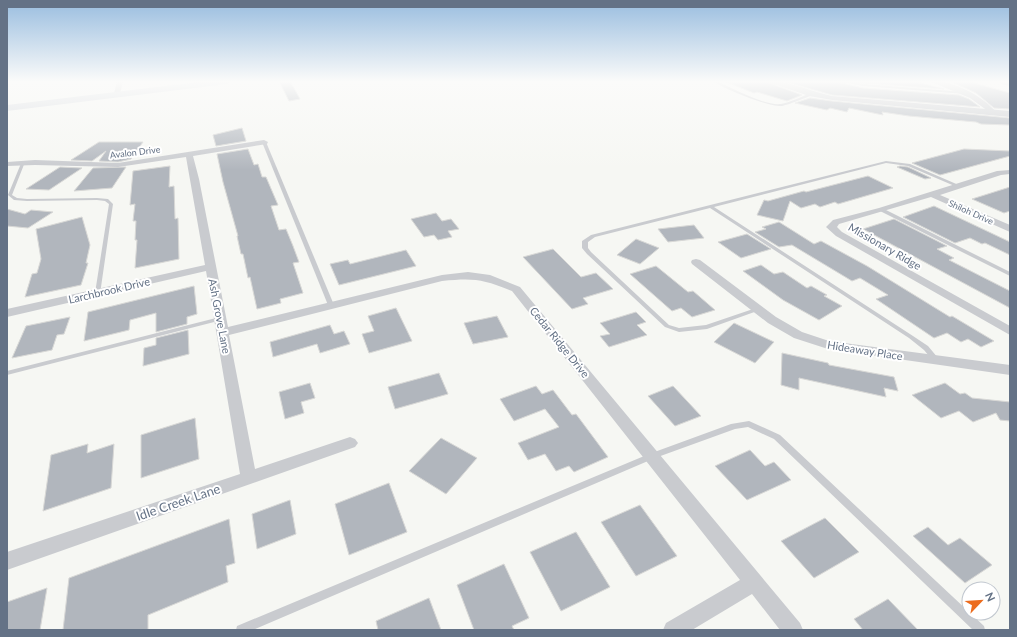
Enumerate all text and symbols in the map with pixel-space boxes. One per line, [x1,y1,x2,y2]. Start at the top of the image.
street label: Avalon Drive [109,143,161,161]
street label: Shiloh Drive [947,197,995,227]
street label: Missionary Ridge [846,220,924,272]
street label: Larchbrook Drive [67,274,151,306]
street label: Ash Grove Lane [206,277,234,355]
street label: Cedar Ridge Drive [527,304,593,380]
street label: Hideaway Place [826,338,904,362]
street label: Idle Creek Lane [134,480,222,524]
north arrow [961,581,1001,621]
text: N [983,590,998,603]

